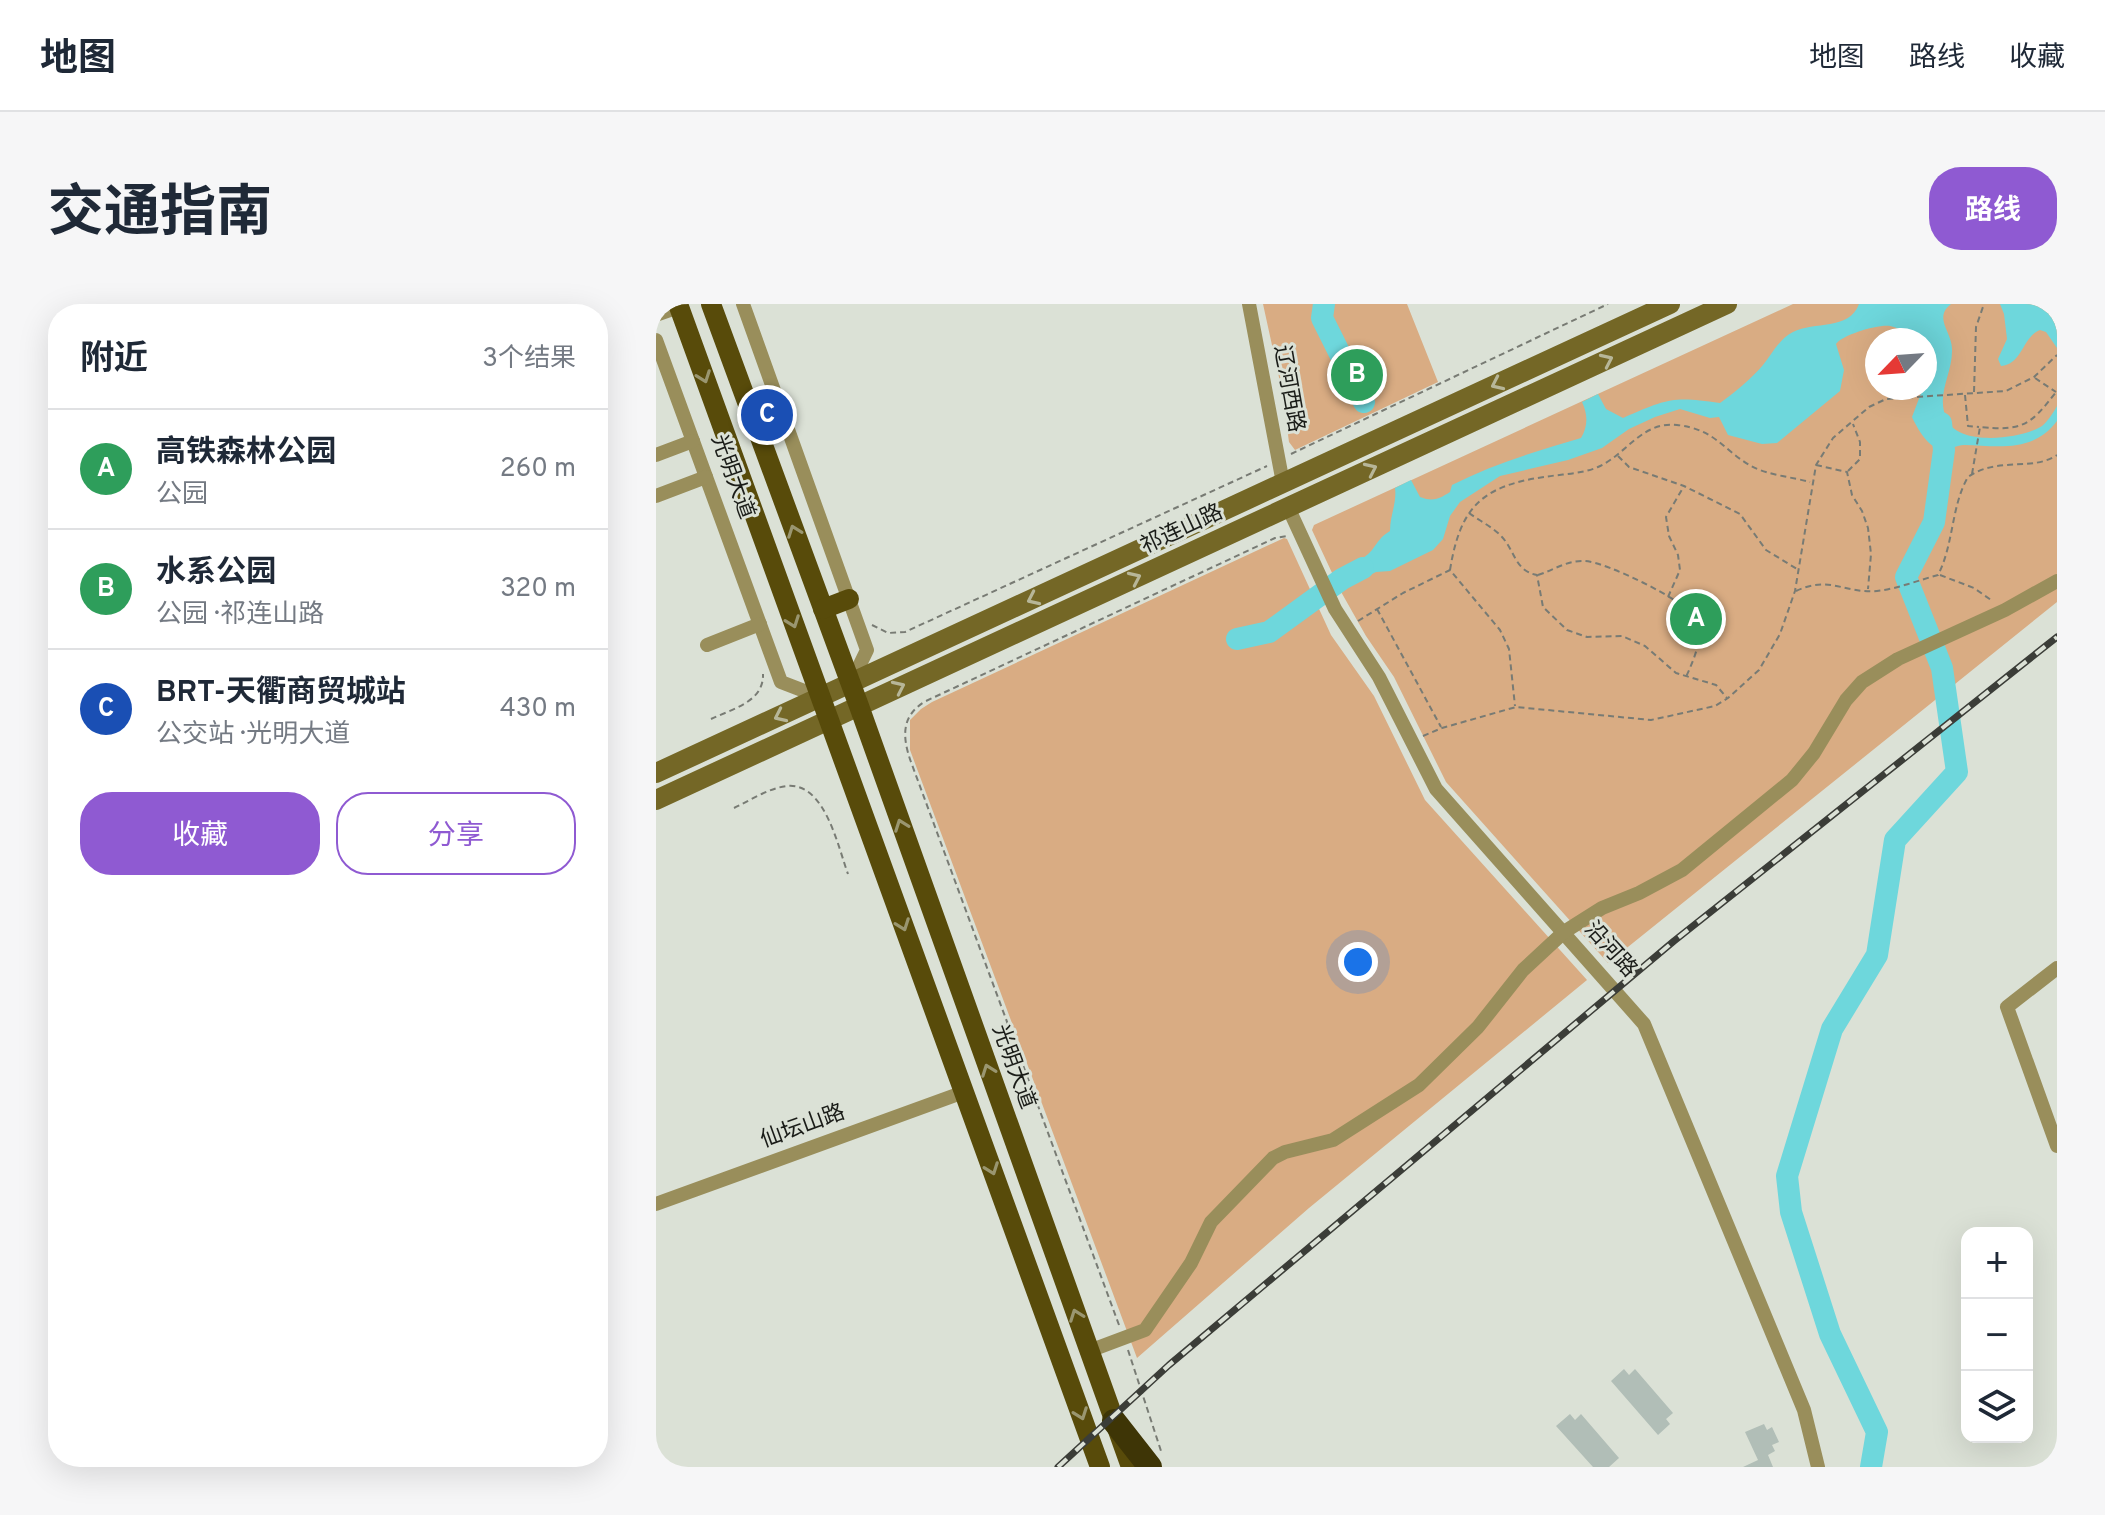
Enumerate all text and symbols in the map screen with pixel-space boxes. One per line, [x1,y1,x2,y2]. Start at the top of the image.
text: 地图 [40,36,116,85]
text: 地图 [1809,41,1865,77]
text: 路线 [1909,41,1965,77]
text: 收藏 [2009,41,2065,77]
button: 路线 [1929,167,2057,250]
text: 交通指南 [48,181,272,251]
north arrow [1865,328,1937,400]
text: 附近 [80,339,148,382]
text: 3个结果 [482,343,576,376]
street label: 辽河西路 [1267,343,1309,435]
pin: B [1331,345,1383,405]
one-way arrow [1599,354,1613,370]
one-way arrow [694,369,711,383]
one-way arrow [1491,374,1506,390]
pin: C [741,385,793,445]
street label: 光明大道 [704,431,760,523]
text: 高铁森林公园 [156,435,336,472]
text: A [97,453,115,486]
text: 260 m [500,453,576,486]
one-way arrow [1363,463,1377,479]
text: 公园 [156,479,208,512]
street label: 祁连山路 [1136,499,1228,561]
one-way arrow [788,525,804,539]
text: 水系公园 [156,555,276,592]
one-way arrow [1127,572,1141,588]
text: B [97,573,115,606]
text: 320 m [500,573,576,606]
one-way arrow [1026,589,1041,605]
pin: A [1670,589,1722,649]
text: 公园 · 祁连山路 [156,599,324,632]
one-way arrow [783,614,800,628]
text: BRT-天衢商贸城站 [156,675,406,712]
one-way arrow [891,681,905,697]
text: C [98,693,114,726]
text: 430 m [500,693,576,726]
one-way arrow [774,706,788,722]
text: 公交站 · 光明大道 [156,719,350,752]
button: 收藏 [80,792,320,875]
button: 分享 [336,792,576,875]
one-way arrow [894,819,911,833]
street label: 沿河路 [1578,916,1642,984]
one-way arrow [893,917,910,931]
your location [1338,942,1378,982]
street label: 光明大道 [985,1021,1041,1113]
one-way arrow [982,1063,998,1077]
street label: 仙坛山路 [757,1099,849,1155]
one-way arrow [982,1161,999,1175]
map controls [1961,1227,2033,1443]
button: + [1961,1227,2033,1299]
button: − [1961,1299,2033,1371]
one-way arrow [1069,1308,1086,1322]
button: layers [1961,1371,2033,1443]
one-way arrow [1071,1406,1087,1420]

